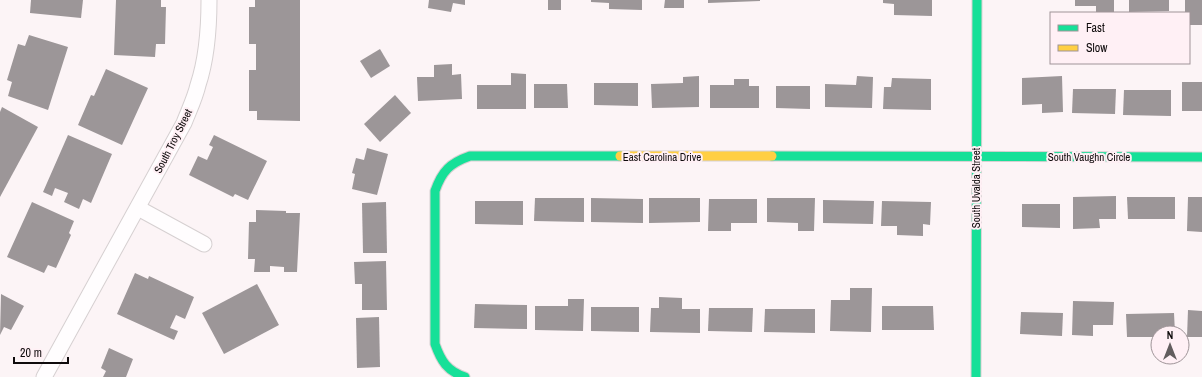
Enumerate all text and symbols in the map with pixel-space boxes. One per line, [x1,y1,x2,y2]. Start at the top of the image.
legend [1050,12,1190,64]
text: Fast [1086,20,1105,36]
text: Slow [1086,40,1108,56]
street label: South Troy Street [151,106,195,175]
street label: South Uvalda Street [969,147,983,228]
street label: East Carolina Drive [623,150,701,164]
street label: South Vaughn Circle [1048,150,1130,164]
north arrow [1150,325,1190,365]
text: N [1167,328,1173,342]
scale bar [14,339,68,365]
text: 20 m [20,345,42,361]

